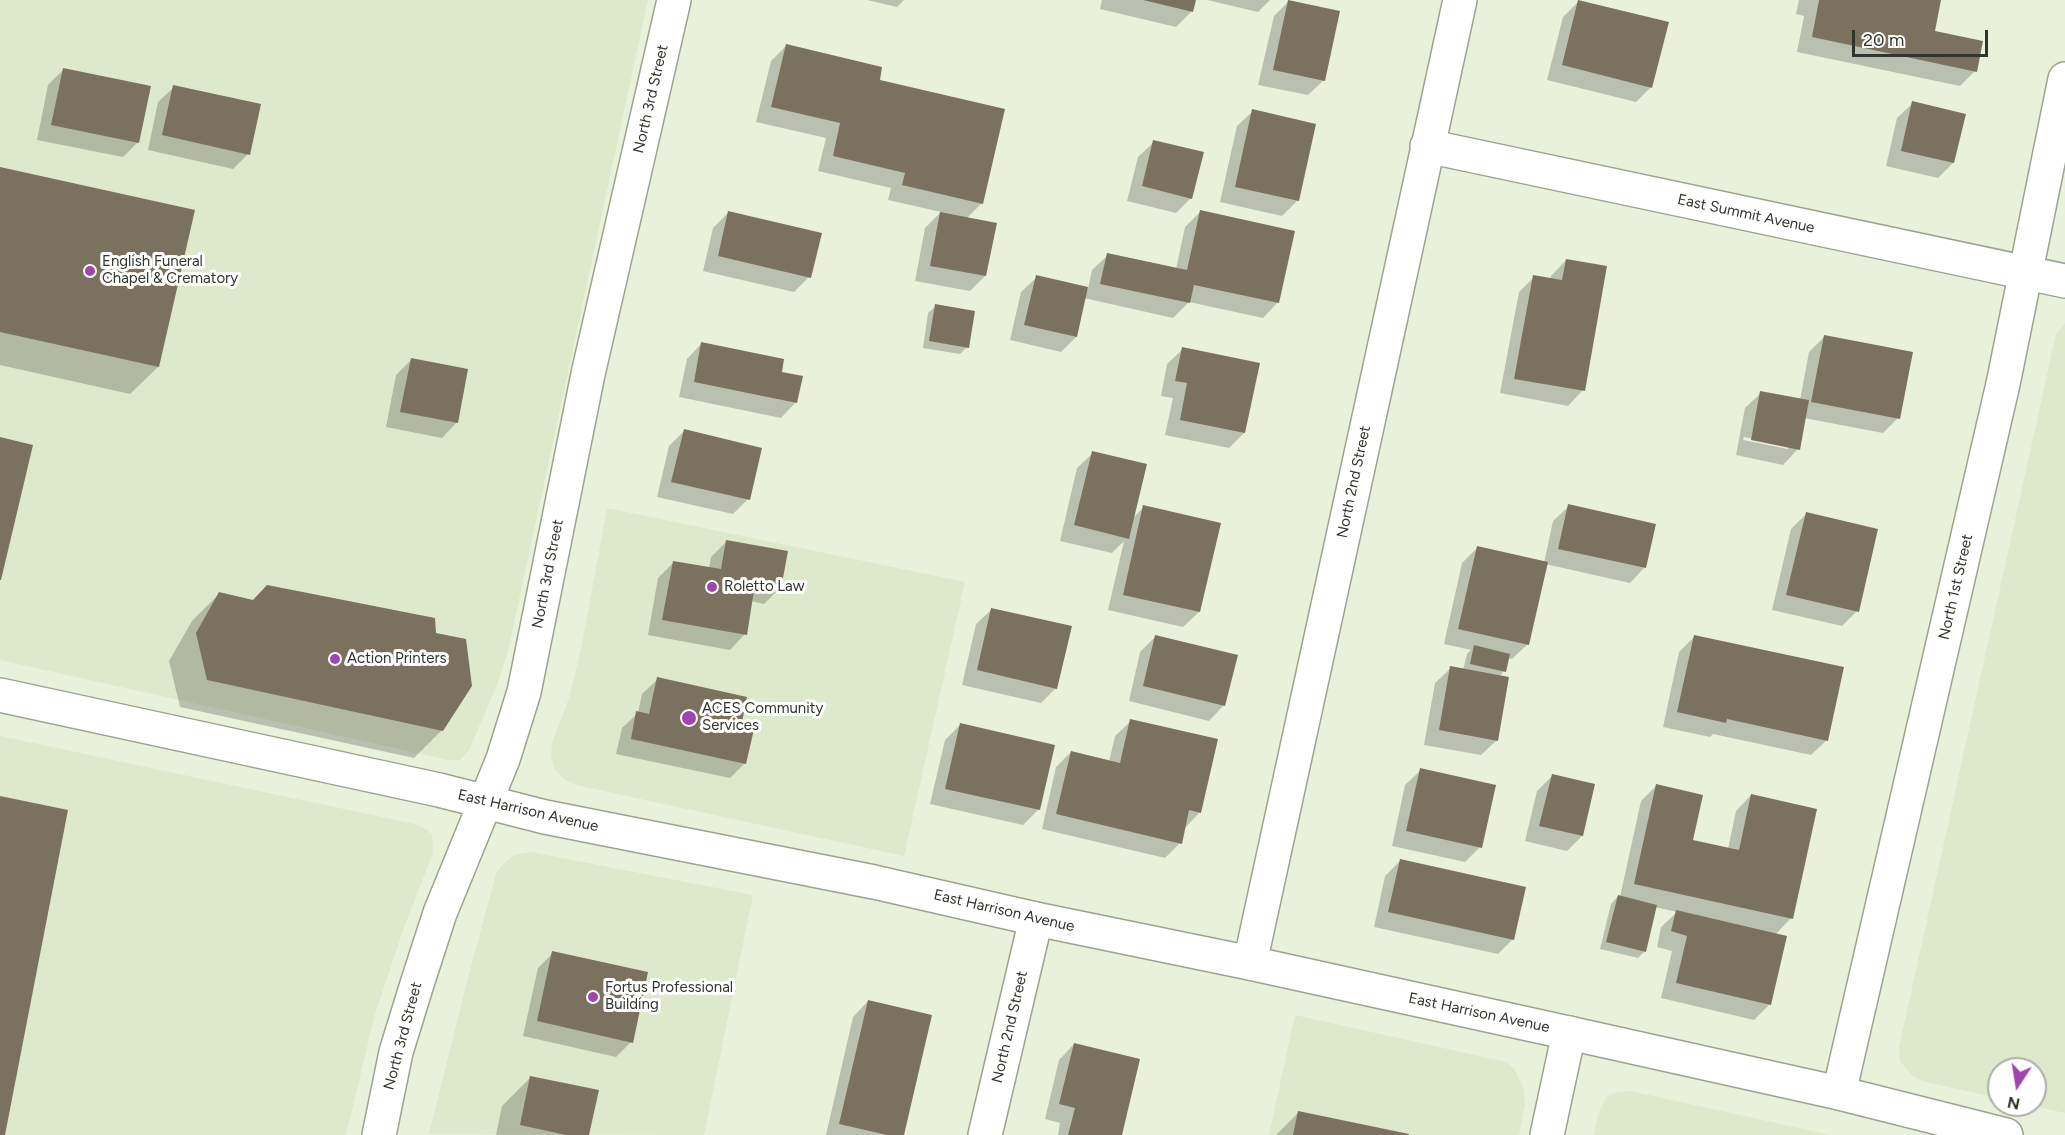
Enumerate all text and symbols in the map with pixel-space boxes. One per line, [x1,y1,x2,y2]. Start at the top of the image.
scale bar [1855,18,1992,56]
text: 20 m [1863,29,1904,51]
street label: North 3rd Street [630,43,672,155]
street label: East Summit Avenue [1676,191,1816,237]
place label: English Funeral Chapel & Crematory [102,253,238,288]
marker: English Funeral Chapel & Crematory [83,264,97,278]
street label: North 2nd Street [1333,424,1375,540]
street label: North 3rd Street [529,518,567,630]
street label: North 1st Street [1935,533,1977,641]
place label: Roletto Law [724,578,804,596]
marker: Roletto Law [705,580,719,594]
place label: Action Printers [347,650,447,668]
marker: Action Printers [328,652,342,666]
place label: ACES Community Services [702,700,823,735]
marker: ACES Community Services [680,709,698,727]
street label: East Harrison Avenue [456,786,600,836]
street label: East Harrison Avenue [932,886,1076,936]
street label: North 2nd Street [988,969,1032,1085]
place label: Fortus Professional Building [605,979,733,1014]
street label: North 3rd Street [380,980,426,1092]
street label: East Harrison Avenue [1407,989,1551,1037]
marker: Fortus Professional Building [586,990,600,1004]
north arrow [1987,1057,2047,1117]
text: N [2006,1093,2022,1114]

